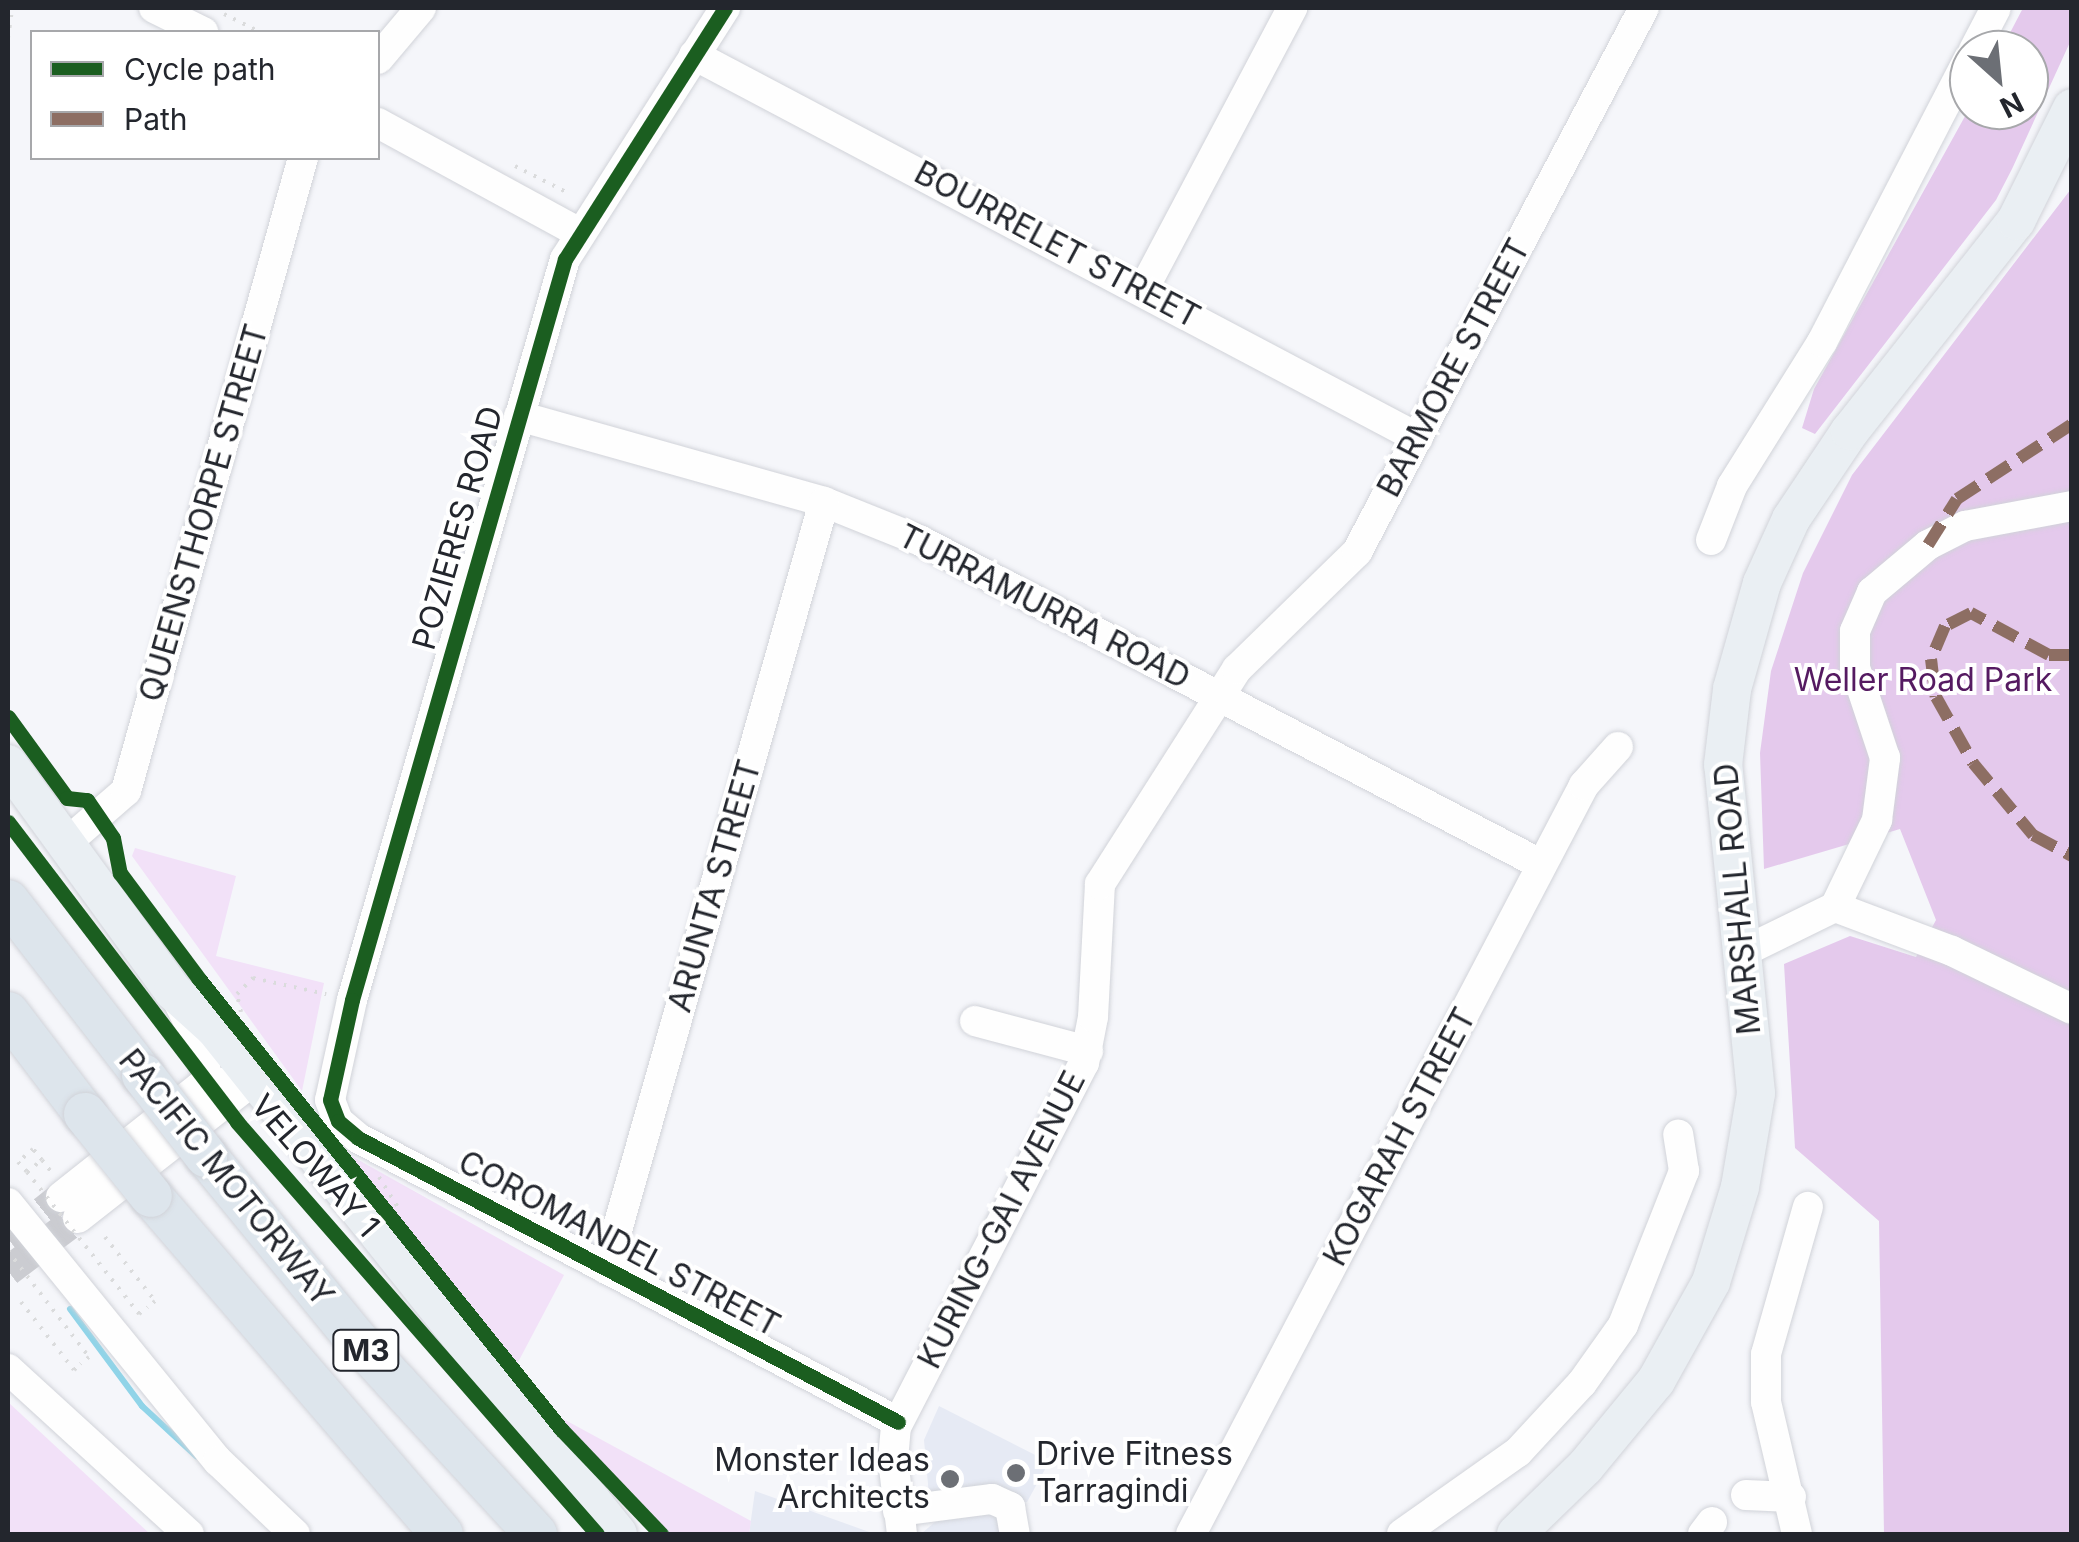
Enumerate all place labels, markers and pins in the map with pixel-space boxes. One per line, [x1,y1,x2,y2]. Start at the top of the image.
place label: Drive Fitness Tarragindi [1036,1436,1233,1511]
place label: Monster Ideas Architects [714,1442,930,1517]
marker: Drive Fitness Tarragindi [1005,1462,1027,1484]
marker: Monster Ideas Architects [939,1468,961,1490]

